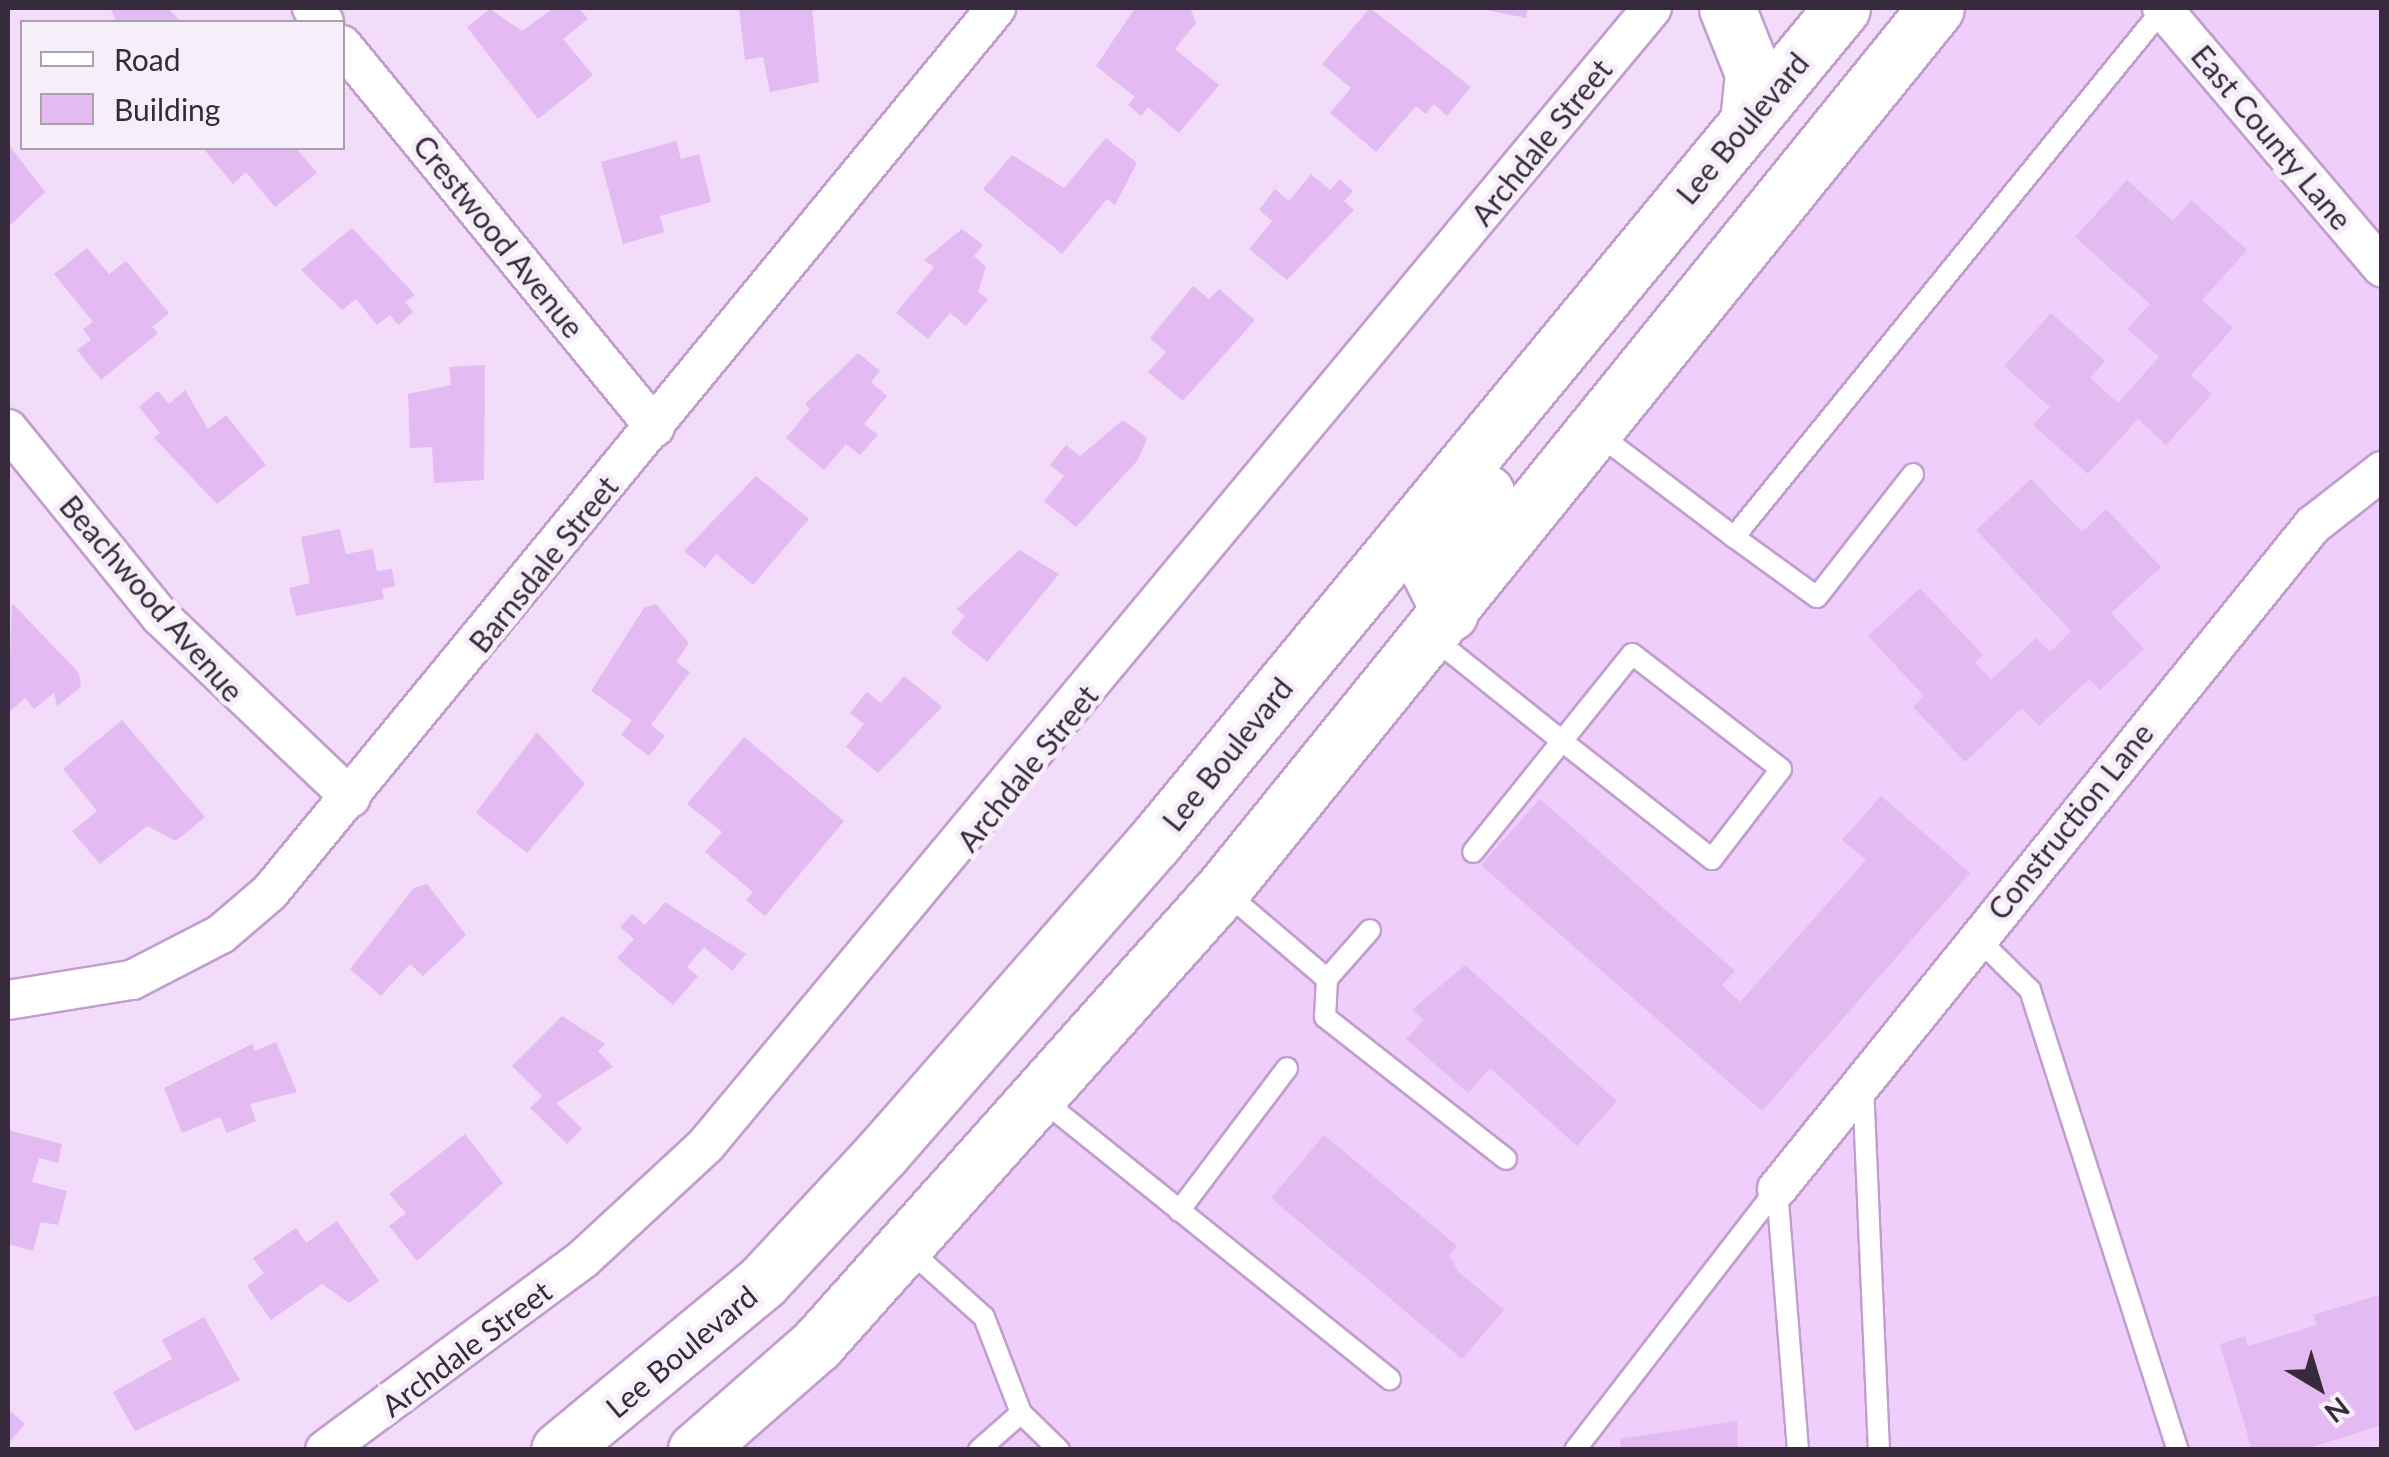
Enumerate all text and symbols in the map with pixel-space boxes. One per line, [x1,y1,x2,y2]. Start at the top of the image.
legend [20,20,345,150]
street label: East County Lane [2184,37,2360,237]
text: Road [114,41,181,77]
street label: Lee Boulevard [1668,45,1816,211]
street label: Archdale Street [1463,52,1619,232]
text: Building [114,91,220,127]
street label: Crestwood Avenue [406,127,592,345]
street label: Barnsdale Street [461,469,625,659]
street label: Beachwood Avenue [52,487,252,709]
street label: Lee Boulevard [1154,670,1300,838]
street label: Archdale Street [949,678,1105,858]
street label: Construction Lane [1980,716,2160,926]
street label: Archdale Street [374,1273,558,1423]
street label: Lee Boulevard [598,1277,764,1425]
north arrow [2269,1337,2369,1437]
text: N [2319,1391,2356,1431]

